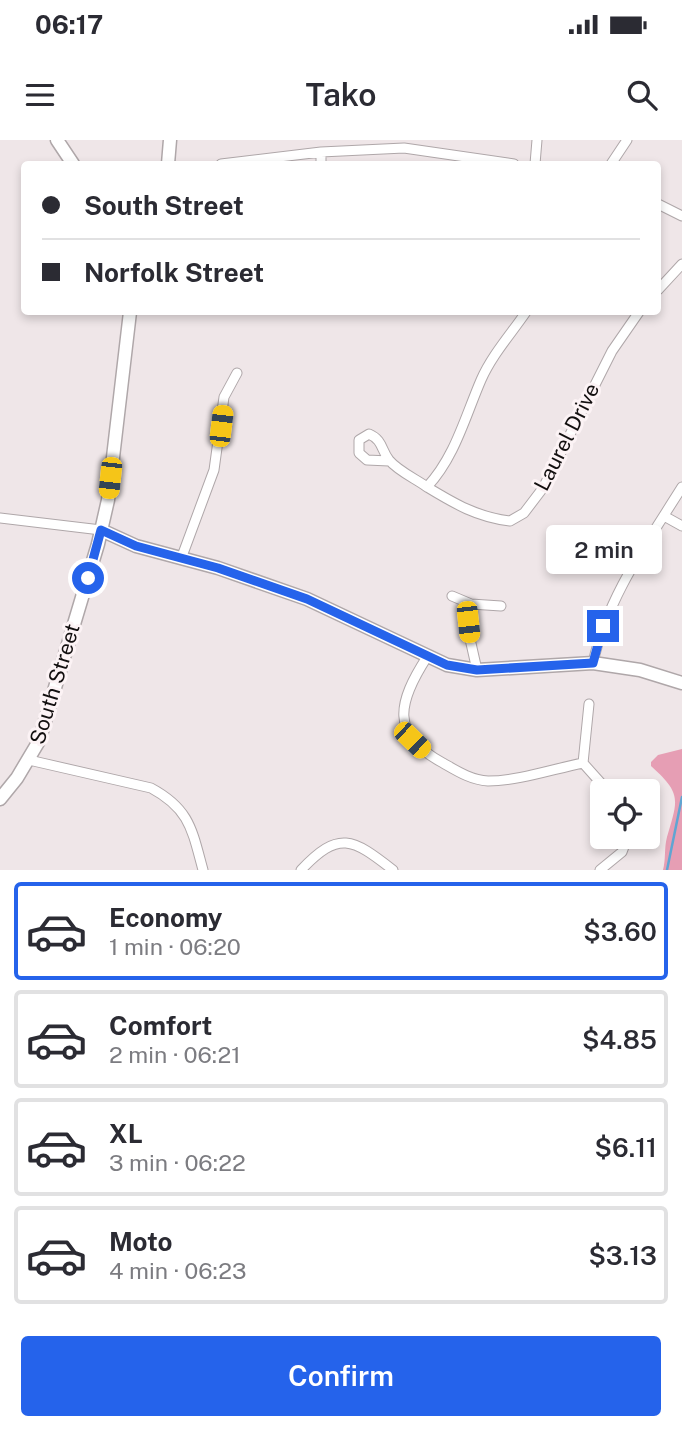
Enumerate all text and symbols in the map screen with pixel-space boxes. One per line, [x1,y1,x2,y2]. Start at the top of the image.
text: 06:17 [35,9,103,40]
icon: menu [21,76,59,114]
text: Tako [305,76,377,113]
icon: search [623,76,661,114]
text: South Street [84,190,244,221]
text: Norfolk Street [84,257,264,288]
street label: Laurel Drive [529,379,604,495]
car [209,404,234,448]
car [98,456,123,500]
callout: 2 min [545,524,661,574]
text: 2 min [574,536,634,563]
route start [72,562,104,594]
car [456,600,481,644]
route end [587,610,619,642]
street label: South Street [24,621,85,747]
car [390,718,435,762]
map controls [590,779,660,849]
button: locate [590,779,660,849]
icon: car [25,900,88,963]
text: Economy [109,902,222,933]
text: $3.60 [583,916,657,947]
text: 1 min · 06:20 [109,933,241,960]
icon: car [25,1008,88,1071]
text: Comfort [109,1010,212,1041]
text: $4.85 [582,1024,657,1055]
text: 2 min · 06:21 [109,1041,241,1068]
icon: car [25,1116,88,1179]
text: XL [109,1118,143,1149]
text: $6.11 [595,1132,657,1163]
text: 3 min · 06:22 [109,1149,246,1176]
icon: car [25,1224,88,1287]
text: Moto [109,1226,172,1257]
text: $3.13 [588,1240,657,1271]
text: 4 min · 06:23 [109,1257,246,1284]
button: Confirm [21,1336,661,1416]

